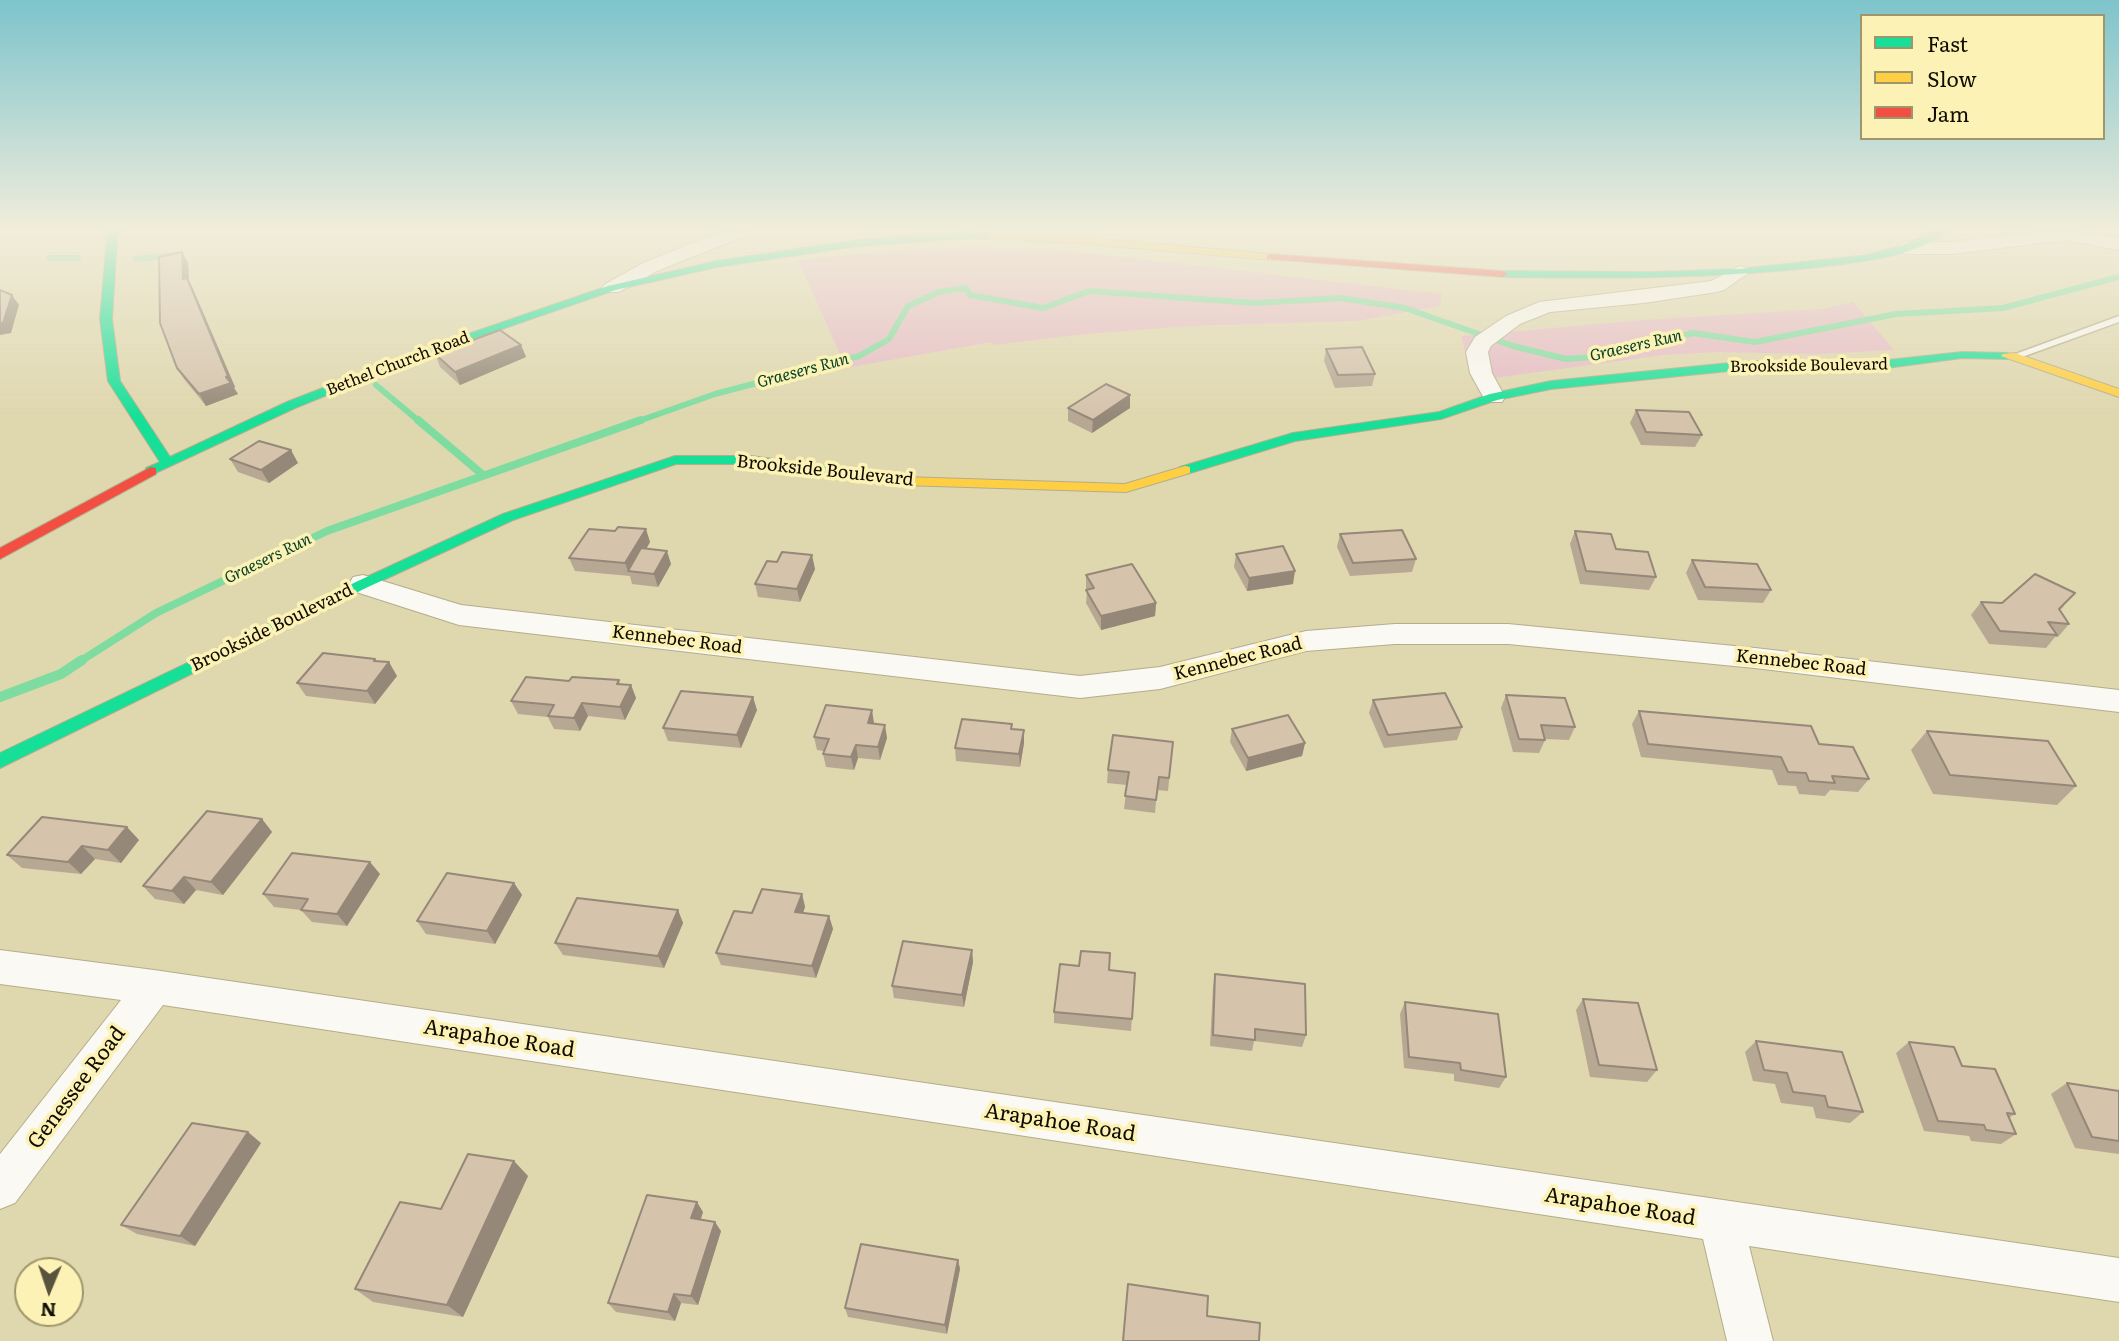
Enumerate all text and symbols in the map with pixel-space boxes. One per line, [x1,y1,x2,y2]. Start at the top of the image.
legend [1860,14,2105,140]
text: Fast [1927,27,1968,58]
text: Slow [1927,62,1977,93]
text: Jam [1927,97,1969,128]
water label: Graesers Run [1588,326,1684,366]
street label: Bethel Church Road [324,328,472,400]
water label: Graesers Run [755,350,851,392]
street label: Brookside Boulevard [1730,355,1888,377]
street label: Brookside Boulevard [735,451,915,491]
water label: Graesers Run [222,530,314,588]
street label: Brookside Boulevard [187,579,357,677]
street label: Kennebec Road [611,621,743,659]
street label: Kennebec Road [1172,633,1304,685]
street label: Kennebec Road [1735,645,1867,681]
street label: Arapahoe Road [422,1015,576,1063]
street label: Genessee Road [23,1022,131,1154]
street label: Arapahoe Road [983,1099,1137,1147]
street label: Arapahoe Road [1543,1183,1697,1231]
north arrow [14,1257,84,1327]
text: N [40,1297,57,1325]

